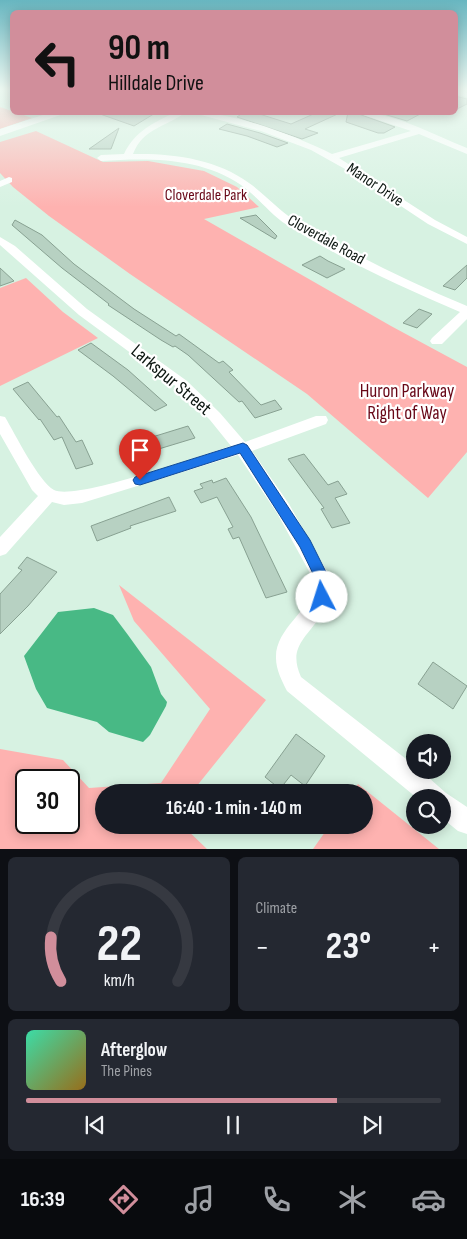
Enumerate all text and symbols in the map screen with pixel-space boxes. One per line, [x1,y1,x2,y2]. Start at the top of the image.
text: 90 m [108,27,170,70]
icon: left [25,30,90,95]
text: Hilldale Drive [108,70,204,97]
street label: Manor Drive [343,159,407,211]
park label: Cloverdale Park [165,186,247,205]
street label: Cloverdale Road [284,211,368,269]
street label: Larkspur Street [126,340,216,420]
park label: Huron Parkway Right of Way [360,380,455,425]
pin [119,429,161,480]
icon: arrive [126,436,154,464]
position arrow [295,570,347,622]
map controls [406,734,451,834]
button: sound [406,734,451,779]
speed limit sign: 30 [15,769,80,834]
button: search [406,789,451,834]
text: 16:40 · 1 min · 140 m [166,797,302,820]
text: Climate [256,899,297,918]
text: 22 [96,913,142,976]
text: 23° [325,924,371,969]
text: − [256,931,269,964]
text: + [427,931,441,964]
text: km/h [103,970,134,991]
text: Afterglow [101,1039,167,1062]
text: The Pines [101,1062,152,1081]
icon: previous [81,1111,109,1139]
icon: pause [219,1111,247,1139]
icon: next [358,1111,386,1139]
icon: directions [106,1182,141,1217]
icon: music [182,1182,217,1217]
icon: phone [259,1182,294,1217]
icon: climate [335,1182,370,1217]
icon: car [411,1182,446,1217]
text: 16:39 [21,1186,65,1213]

